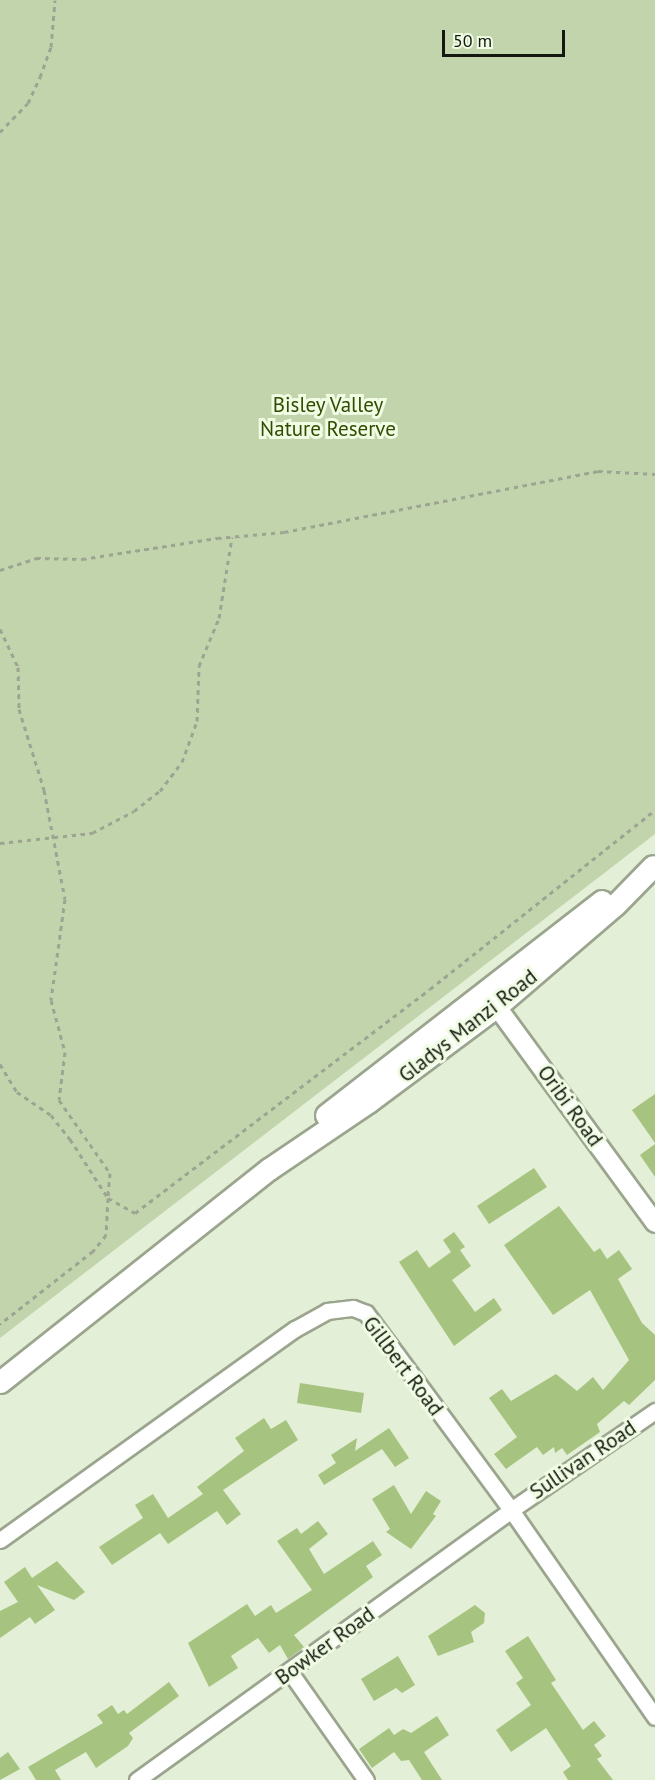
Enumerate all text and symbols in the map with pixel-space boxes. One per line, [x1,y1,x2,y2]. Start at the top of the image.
scale bar [445,18,568,56]
text: 50 m [453,29,492,52]
park label: Bisley Valley Nature Reserve [260,392,396,442]
street label: Gladys Manzi Road [394,964,542,1088]
street label: Oribi Road [532,1061,608,1151]
street label: Gillbert Road [358,1311,448,1421]
street label: Sullivan Road [525,1415,641,1505]
street label: Bowker Road [271,1602,379,1690]

